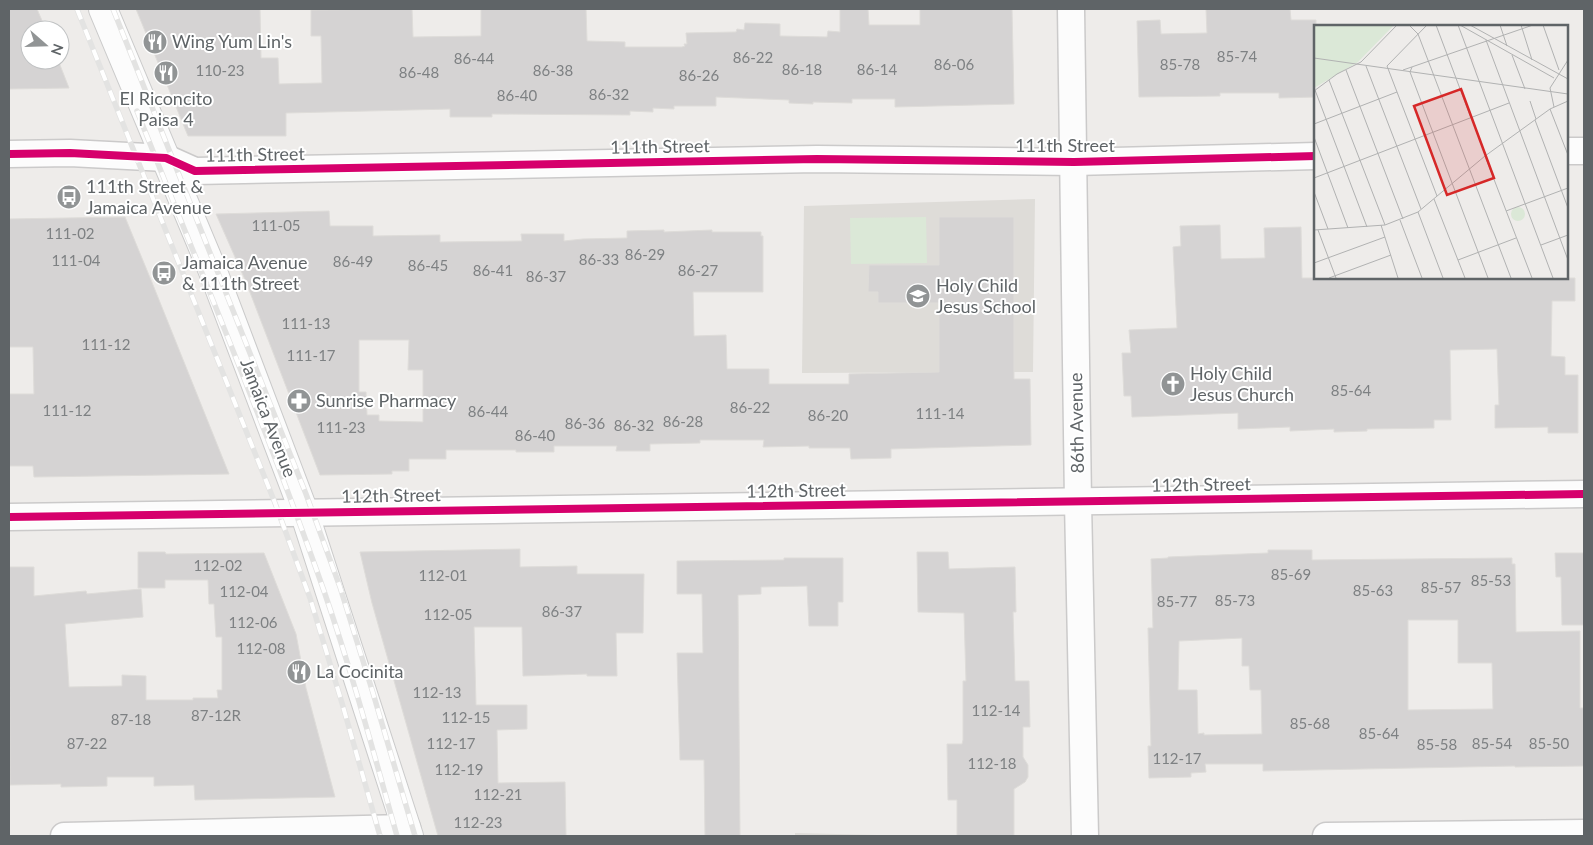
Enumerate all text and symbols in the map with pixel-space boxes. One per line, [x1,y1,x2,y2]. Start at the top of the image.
north arrow [20,20,70,70]
inset map [1314,25,1568,279]
restaurant icon: Wing Yum Lin's [142,29,168,55]
place label: Wing Yum Lin's [172,30,292,52]
text: N [48,42,68,58]
house number: 85-74 [1217,47,1257,65]
house number: 86-22 [733,48,773,66]
house number: 86-44 [454,49,494,67]
house number: 86-06 [934,55,974,73]
house number: 85-78 [1160,55,1200,73]
restaurant icon: El Riconcito Paisa 4 [153,60,179,86]
house number: 86-18 [782,60,822,78]
house number: 86-14 [857,60,897,78]
house number: 110-23 [195,61,245,79]
house number: 86-38 [533,61,573,79]
house number: 86-48 [399,63,439,81]
house number: 86-26 [679,66,719,84]
house number: 86-32 [589,85,629,103]
house number: 86-40 [497,86,537,104]
place label: El Riconcito Paisa 4 [120,87,212,130]
street label: 111th Street [610,134,711,158]
street label: 111th Street [1015,134,1115,156]
street label: 111th Street [205,142,306,166]
place label: 111th Street & Jamaica Avenue [86,175,211,218]
bus stop icon: 111th Street & Jamaica Avenue [56,184,82,210]
house number: 111-05 [251,216,301,234]
house number: 111-02 [45,224,95,242]
house number: 86-29 [625,245,665,263]
house number: 86-33 [579,250,619,268]
house number: 111-04 [51,251,101,269]
place label: Jamaica Avenue & 111th Street [182,251,307,294]
house number: 86-49 [333,252,373,270]
house number: 86-45 [408,256,448,274]
bus stop icon: Jamaica Avenue & 111th Street [151,260,177,286]
house number: 86-41 [473,261,513,279]
house number: 86-27 [678,261,718,279]
house number: 86-37 [526,267,566,285]
place label: Holy Child Jesus School [936,274,1036,317]
school or university icon: Holy Child Jesus School [905,283,931,309]
house number: 111-13 [281,314,331,332]
house number: 111-12 [81,335,131,353]
house number: 111-17 [286,346,336,364]
street label: Jamaica Avenue [236,355,302,480]
place label: Holy Child Jesus Church [1190,362,1294,405]
church icon: Holy Child Jesus Church [1160,371,1186,397]
street label: 86th Avenue [1064,372,1088,474]
house number: 85-64 [1331,381,1371,399]
pharmacy icon: Sunrise Pharmacy [286,388,312,414]
place label: Sunrise Pharmacy [316,389,457,411]
house number: 86-22 [730,398,770,416]
house number: 111-12 [42,401,92,419]
house number: 86-44 [468,402,508,420]
house number: 111-14 [915,404,965,422]
house number: 86-20 [808,406,848,424]
house number: 86-28 [663,412,703,430]
house number: 86-36 [565,414,605,432]
house number: 86-32 [614,416,654,434]
house number: 111-23 [316,418,366,436]
house number: 86-40 [515,426,555,444]
street label: 112th Street [1151,472,1252,496]
street label: 112th Street [746,478,847,502]
street label: 112th Street [341,483,442,507]
house number: 112-02 [193,556,243,574]
house number: 85-69 [1271,565,1311,583]
house number: 112-01 [418,566,468,584]
house number: 85-53 [1471,571,1511,589]
house number: 85-57 [1421,578,1461,596]
house number: 85-63 [1353,581,1393,599]
house number: 112-04 [219,582,269,600]
house number: 85-73 [1215,591,1255,609]
house number: 85-77 [1157,592,1197,610]
house number: 86-37 [542,602,582,620]
house number: 112-05 [423,605,473,623]
house number: 112-06 [228,613,278,631]
house number: 112-08 [236,639,286,657]
restaurant icon: La Cocinita [286,659,312,685]
place label: La Cocinita [316,660,404,682]
house number: 112-13 [412,683,462,701]
house number: 112-14 [971,701,1021,719]
house number: 87-12R [191,706,241,724]
house number: 112-15 [441,708,491,726]
house number: 87-18 [111,710,151,728]
house number: 85-68 [1290,714,1330,732]
house number: 85-64 [1359,724,1399,742]
house number: 87-22 [67,734,107,752]
house number: 112-17 [426,734,476,752]
house number: 85-54 [1472,734,1512,752]
house number: 85-50 [1529,734,1569,752]
house number: 85-58 [1417,735,1457,753]
house number: 112-17 [1152,749,1202,767]
house number: 112-18 [967,754,1017,772]
house number: 112-19 [434,760,484,778]
house number: 112-21 [473,785,523,803]
house number: 112-23 [453,813,503,831]

